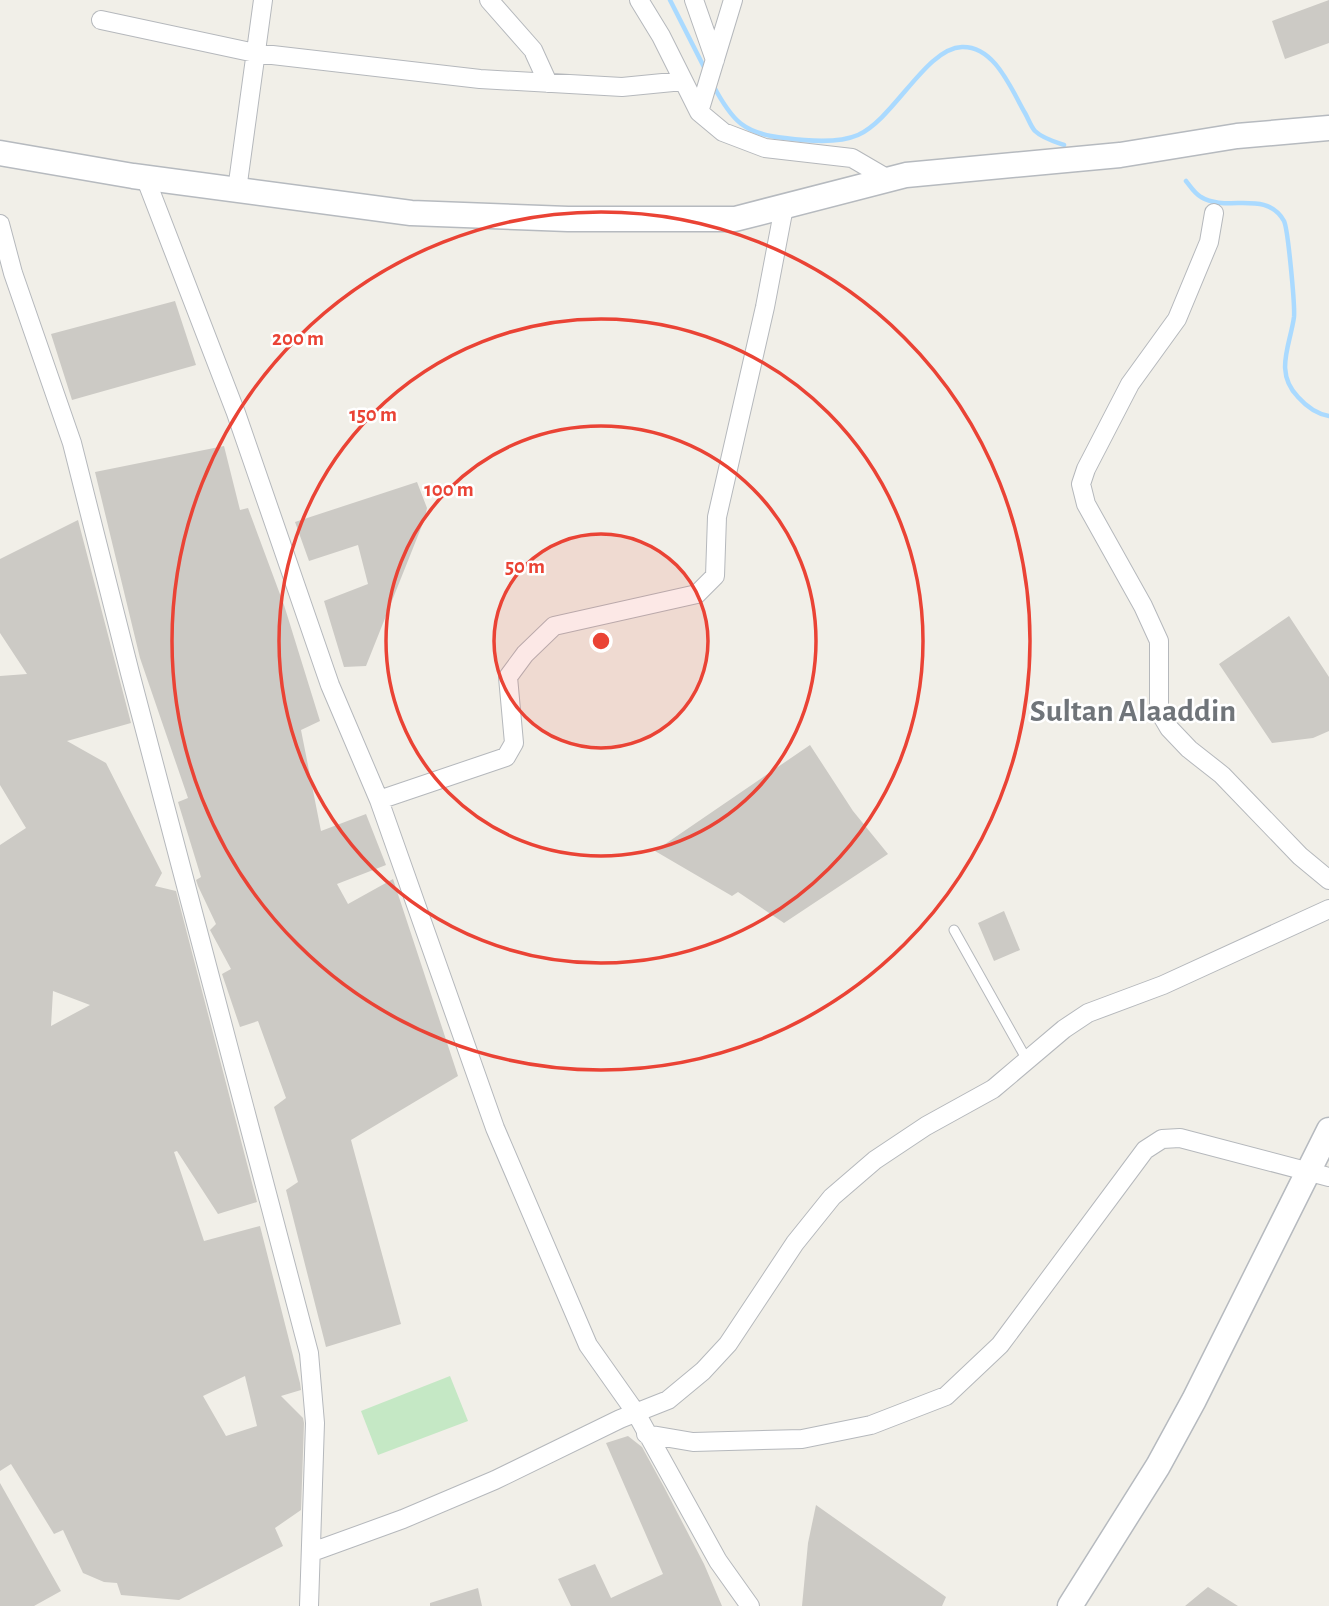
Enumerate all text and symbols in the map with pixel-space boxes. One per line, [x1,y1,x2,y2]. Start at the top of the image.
text: 200 m [272,328,324,349]
text: 150 m [349,404,397,425]
text: 100 m [424,479,474,500]
text: 50 m [505,556,545,577]
centre of rings [589,629,613,653]
district label: Sultan Alaaddin [1030,695,1236,727]

